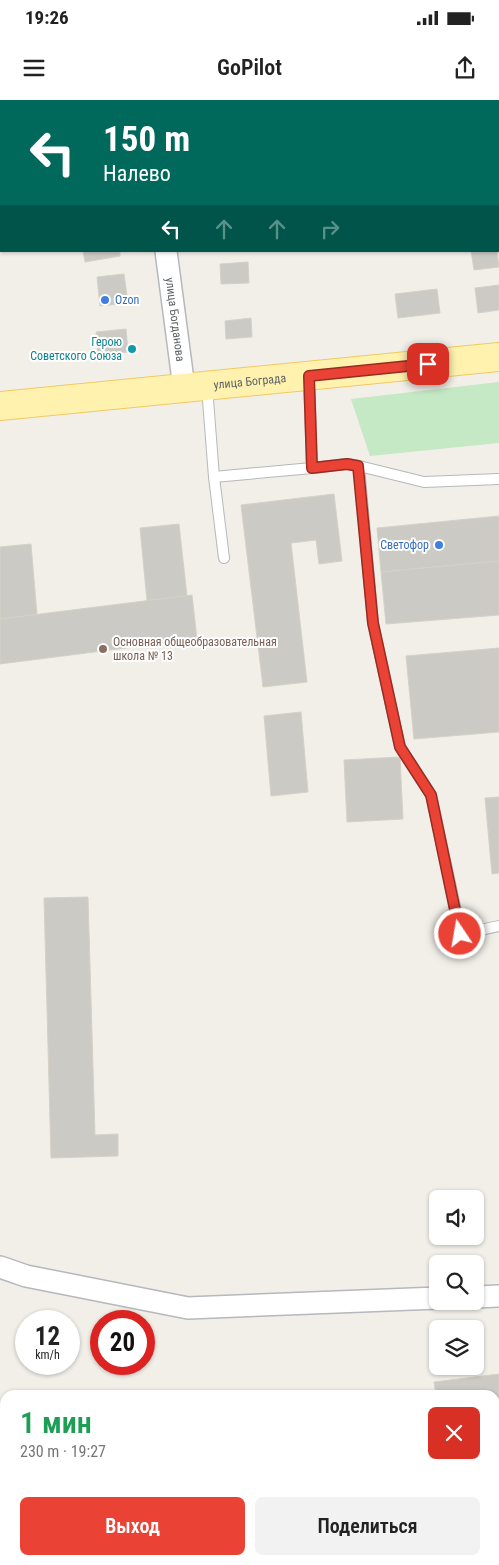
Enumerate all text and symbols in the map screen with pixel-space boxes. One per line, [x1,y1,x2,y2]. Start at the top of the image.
text: 19:26 [25,6,69,29]
icon: menu [20,54,48,82]
icon: share [451,54,479,82]
text: GoPilot [217,55,282,80]
text: 150 m [103,119,190,160]
icon: left [20,120,85,185]
text: Налево [103,161,171,186]
icon: left [157,215,185,243]
icon: ahead [210,215,238,243]
icon: ahead [263,215,291,243]
icon: right [316,215,344,243]
street label: улица Богданова [163,276,187,363]
place label: Ozon [115,293,139,307]
marker: Ozon [99,294,111,306]
place label: Герою Советского Союза [30,335,122,363]
marker: Герою Советского Союза [126,343,138,355]
pin [407,343,449,385]
icon: arrive [414,350,442,378]
street label: улица Бограда [213,371,287,392]
place label: Светофор [380,538,429,552]
marker: Светофор [433,539,445,551]
place label: Основная общеобразовательная школа № 13 [113,635,277,663]
marker: Основная общеобразовательная школа № 13 [97,643,109,655]
position arrow [433,907,485,959]
map controls [429,1190,484,1375]
button: sound [429,1190,484,1245]
button: search [429,1255,484,1310]
speed limit sign: 20 [90,1310,155,1375]
button: layers [429,1320,484,1375]
text: 12 [35,1322,60,1351]
text: km/h [35,1348,60,1362]
text: 1 мин [20,1405,92,1440]
button: close [428,1407,480,1459]
text: 230 m · 19:27 [20,1442,106,1461]
button: Выход [20,1497,245,1555]
button: Поделиться [255,1497,480,1555]

